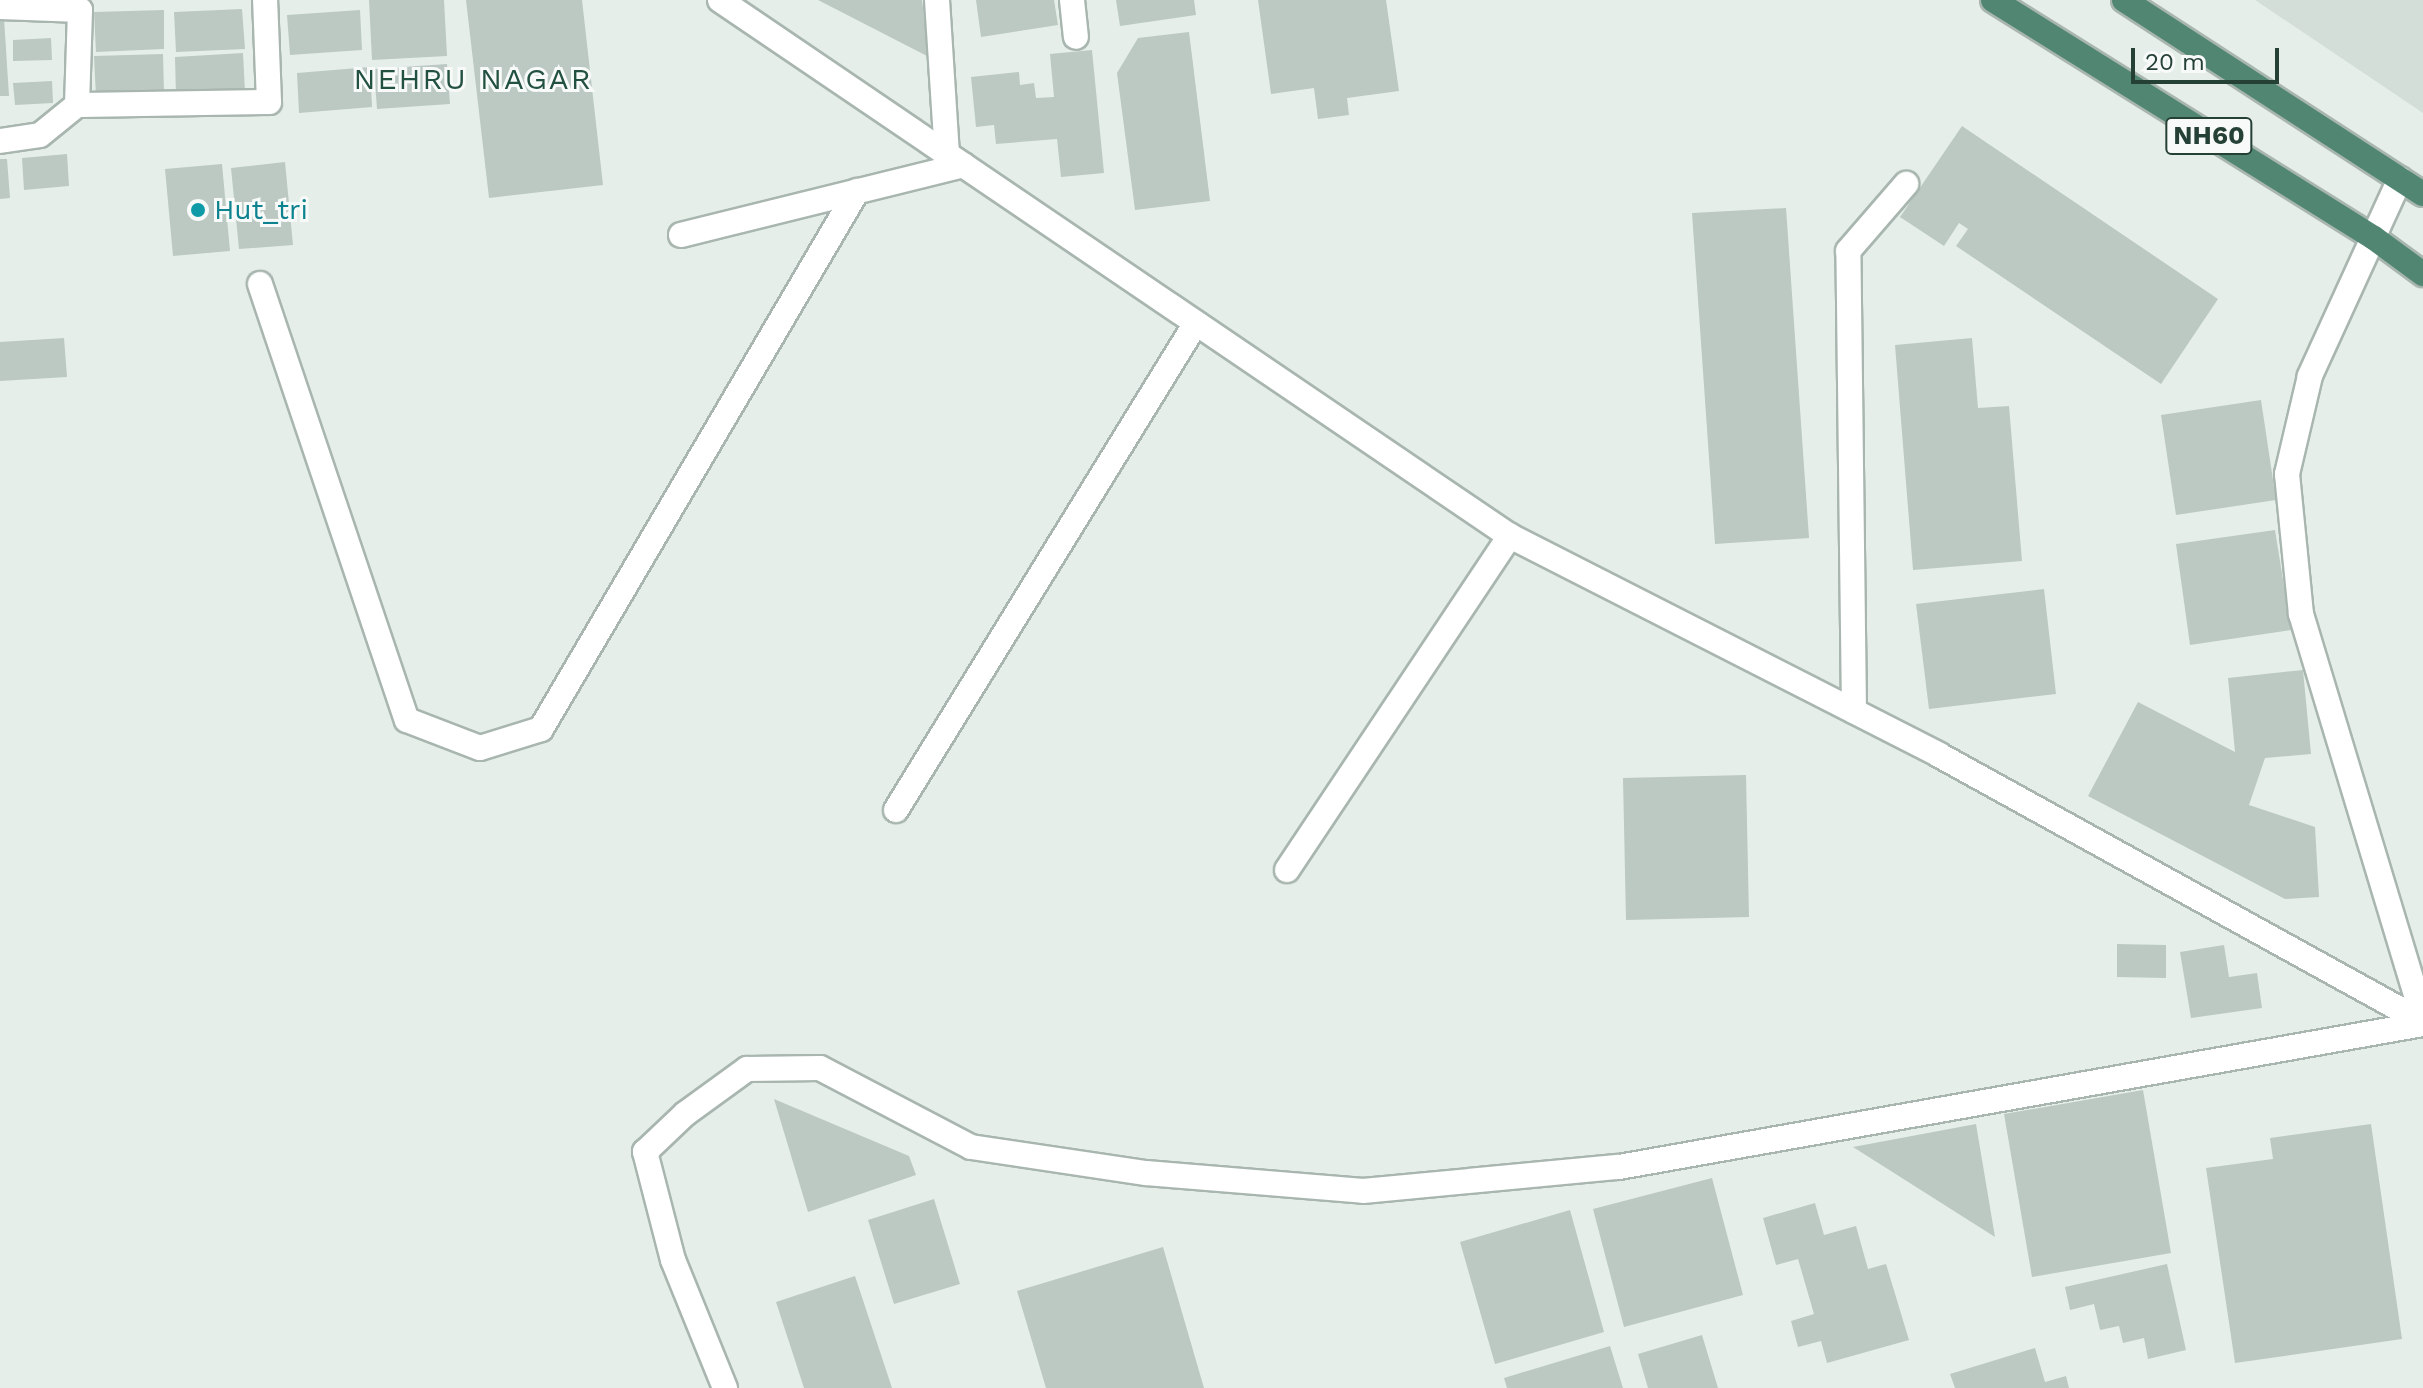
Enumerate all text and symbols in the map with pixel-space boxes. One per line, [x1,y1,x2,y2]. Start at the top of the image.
scale bar [2135,32,2283,82]
text: 20 m [2145,48,2205,76]
district label: NEHRU NAGAR [353,61,593,97]
road number: NH60 [2165,114,2253,158]
place label: Hut_tri [214,193,308,227]
marker: Hut_tri [189,201,207,219]

